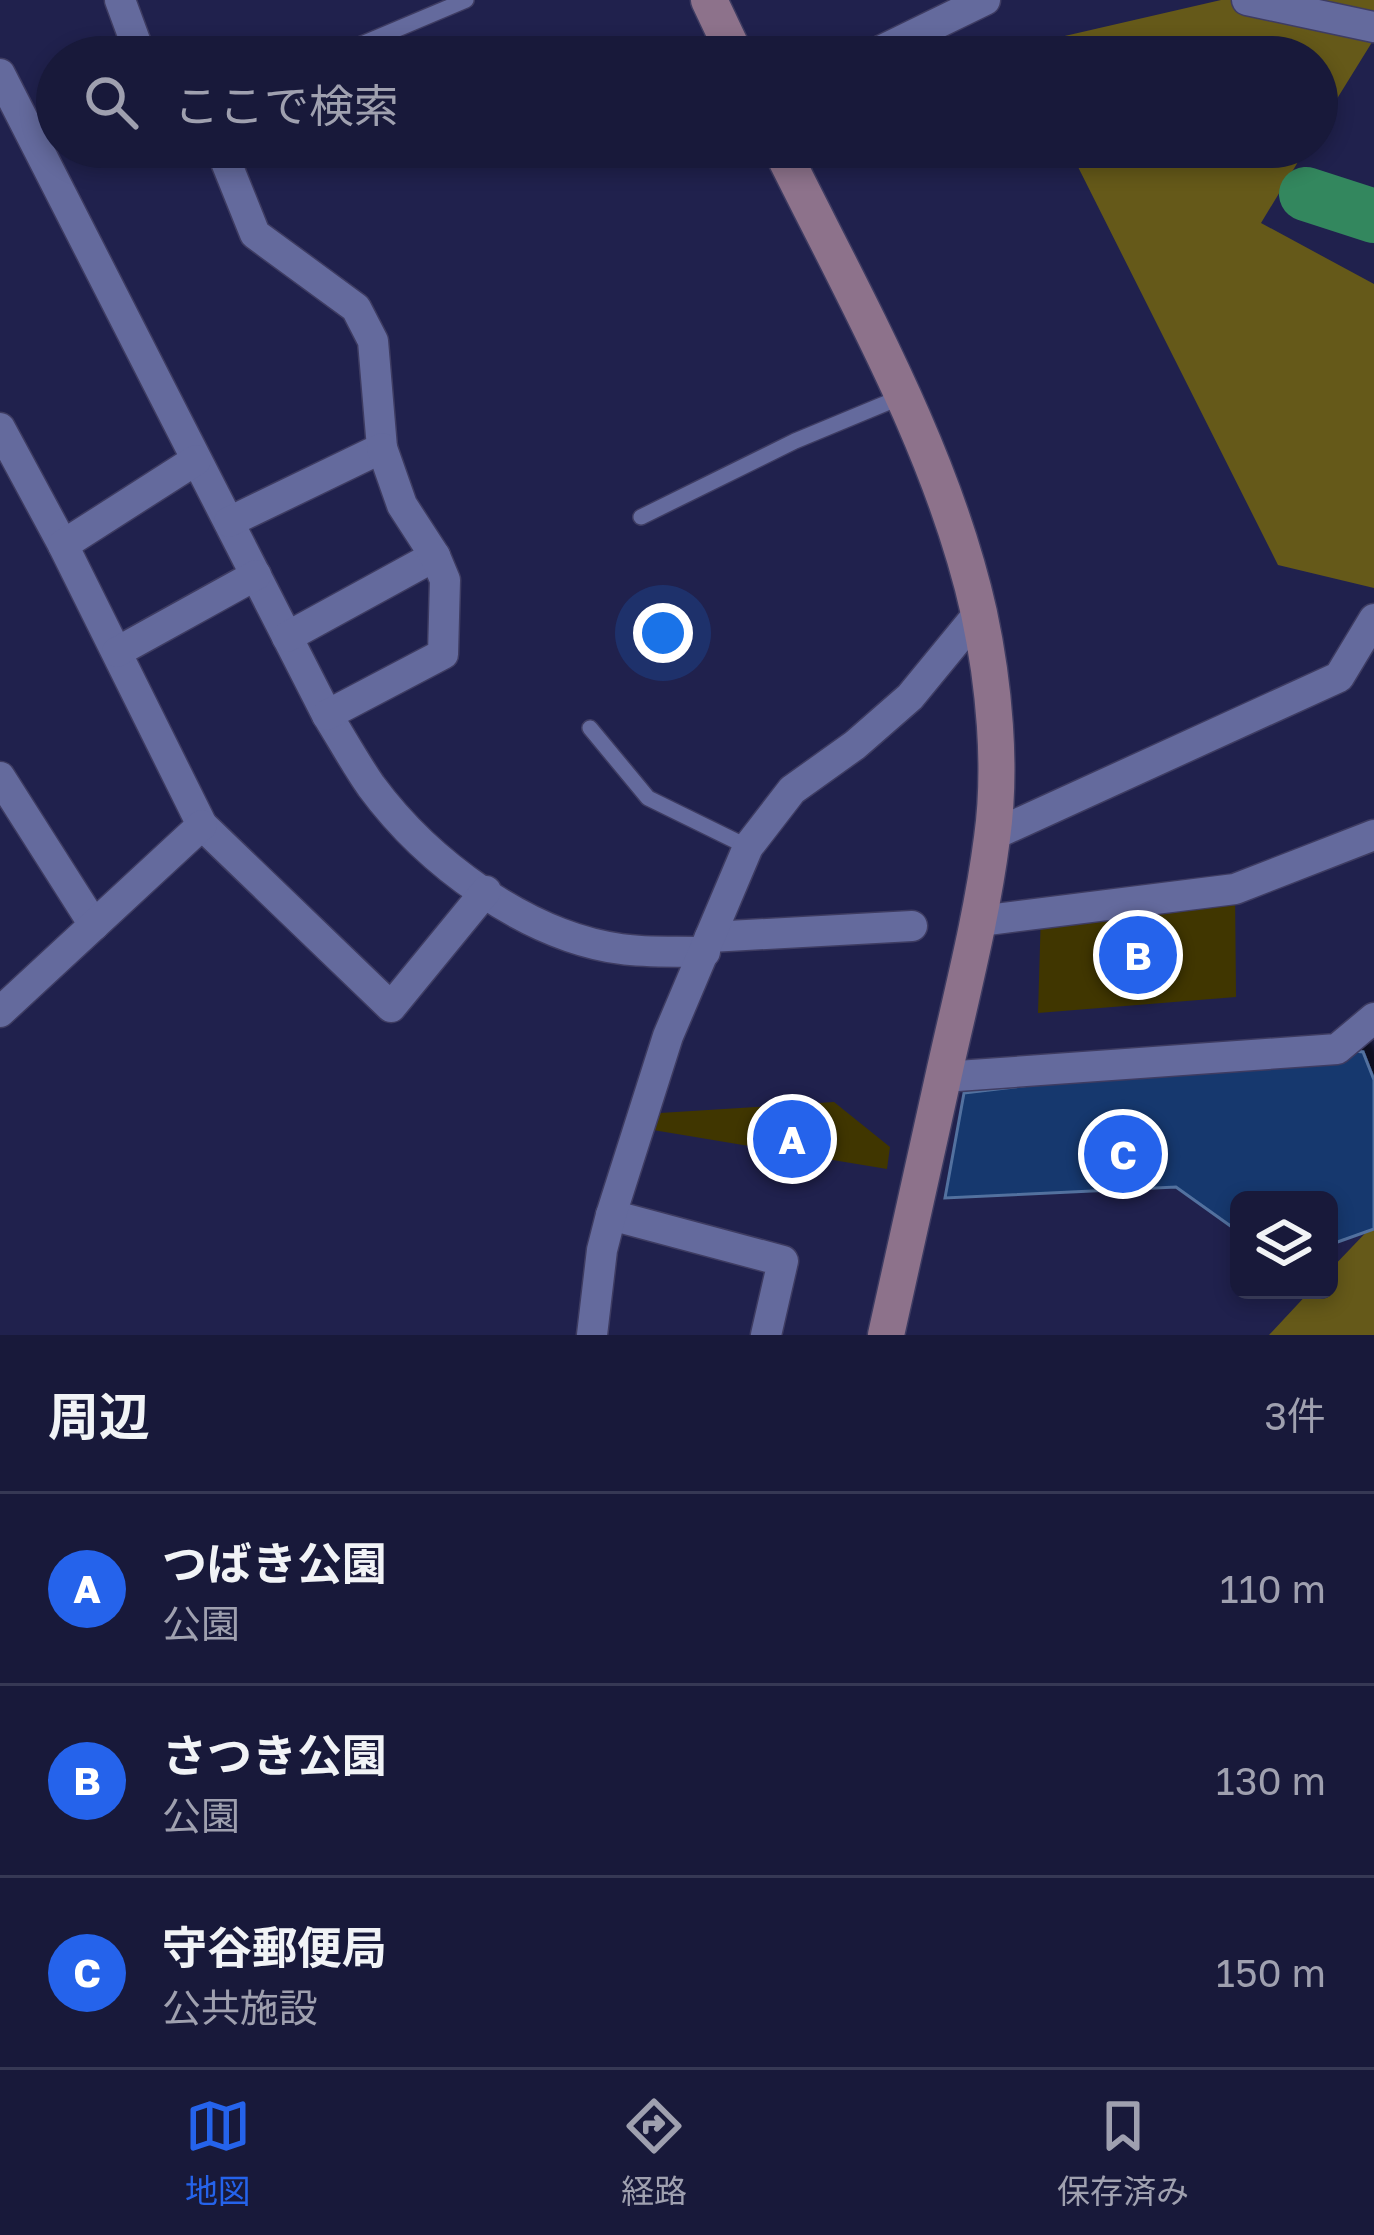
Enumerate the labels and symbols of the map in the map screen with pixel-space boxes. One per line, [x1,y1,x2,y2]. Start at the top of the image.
your location [633,603,693,663]
pin: B [1099,910,1177,1000]
pin: A [753,1094,831,1184]
pin: C [1084,1109,1162,1199]

